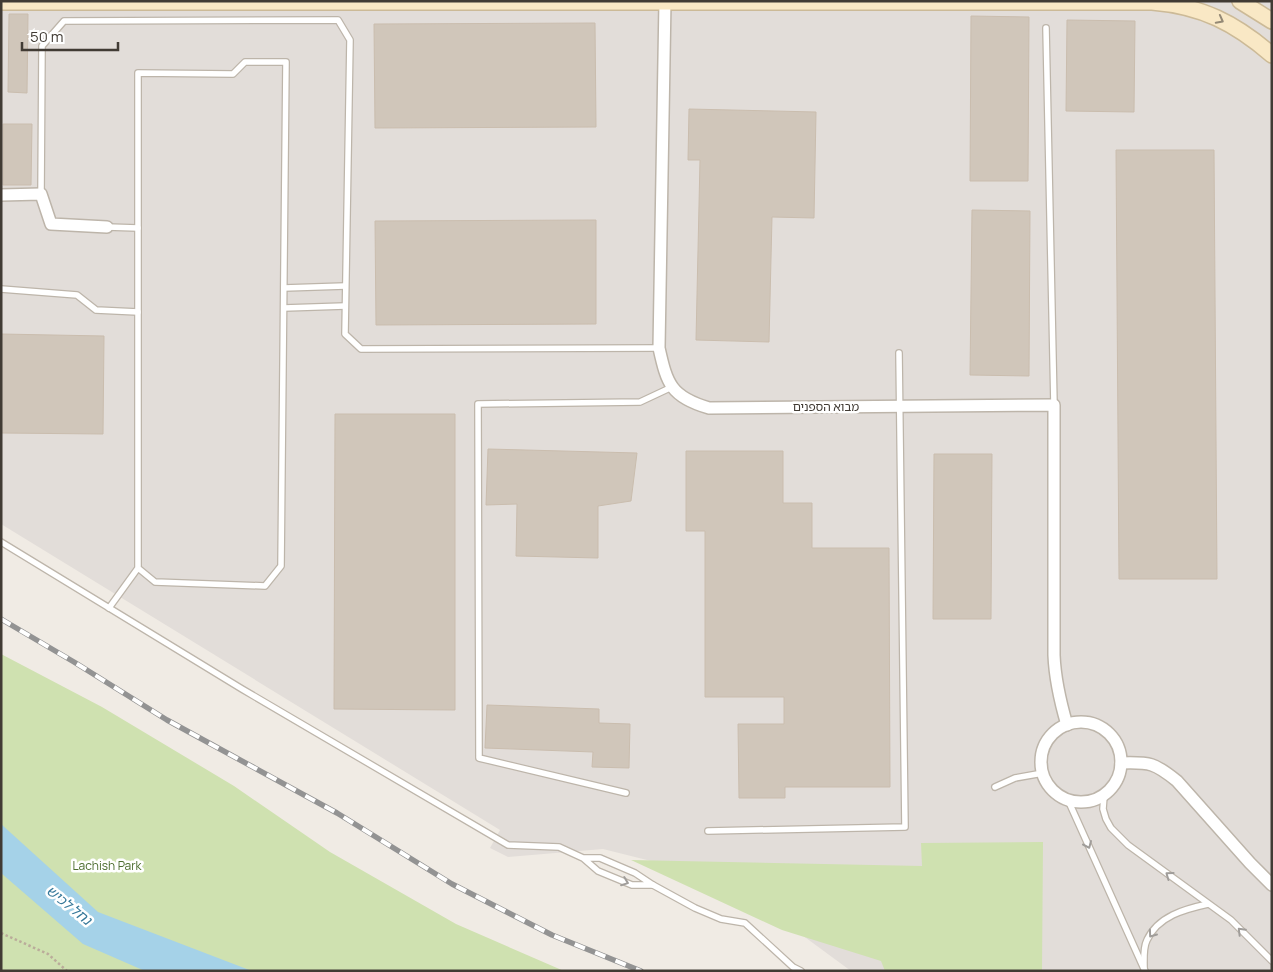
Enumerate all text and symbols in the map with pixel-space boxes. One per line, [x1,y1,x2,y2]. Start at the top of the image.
one-way arrow [1214,13,1223,23]
scale bar [22,20,119,52]
text: 50 m [30,26,64,47]
street label: מבוא הספנים [793,398,859,415]
one-way arrow [1082,840,1093,849]
park label: Lachish Park [72,857,143,874]
one-way arrow [1165,872,1175,881]
one-way arrow [620,876,629,886]
water label: נחל לכיש [43,880,97,930]
one-way arrow [1149,928,1158,938]
one-way arrow [1238,928,1247,937]

